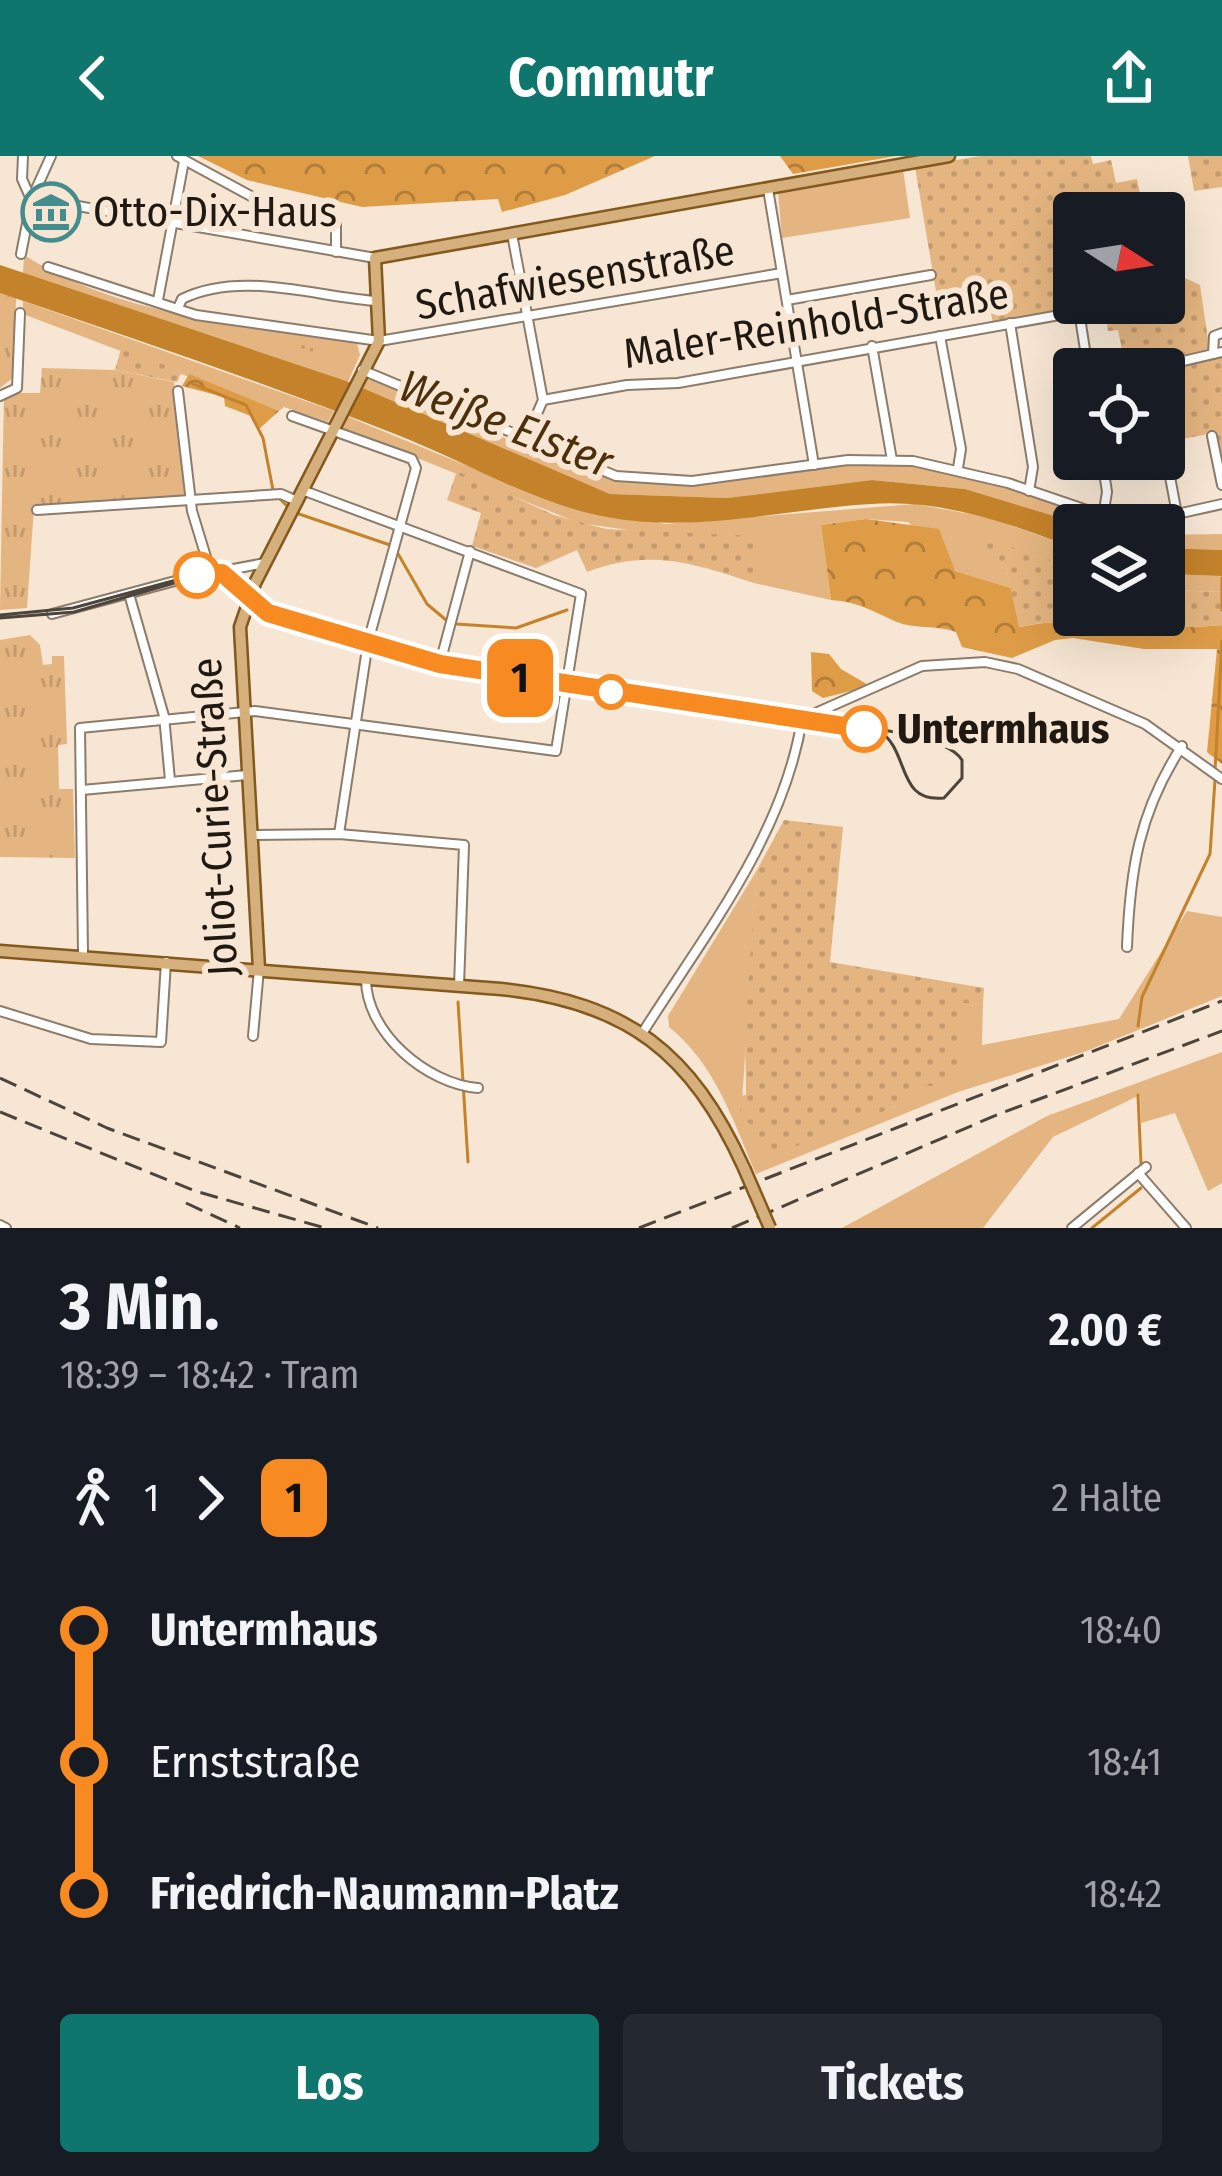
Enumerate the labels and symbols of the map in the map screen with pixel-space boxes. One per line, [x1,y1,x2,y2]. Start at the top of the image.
museum icon: Otto-Dix-Haus [20,181,82,243]
place label: Otto-Dix-Haus [93,187,337,237]
north arrow [1053,192,1185,324]
street label: Schafwiesenstraße [412,225,738,331]
street label: Maler-Reinhold-Straße [620,269,1012,379]
water label: Weiße Elster [392,359,621,490]
unlabelled marker [175,553,219,597]
line badge: 1 [481,639,559,717]
street label: Joliot-Curie-Straße [182,656,248,978]
unlabelled marker [595,676,627,708]
place label: Untermhaus [897,704,1109,754]
marker: Untermhaus [842,707,886,751]

